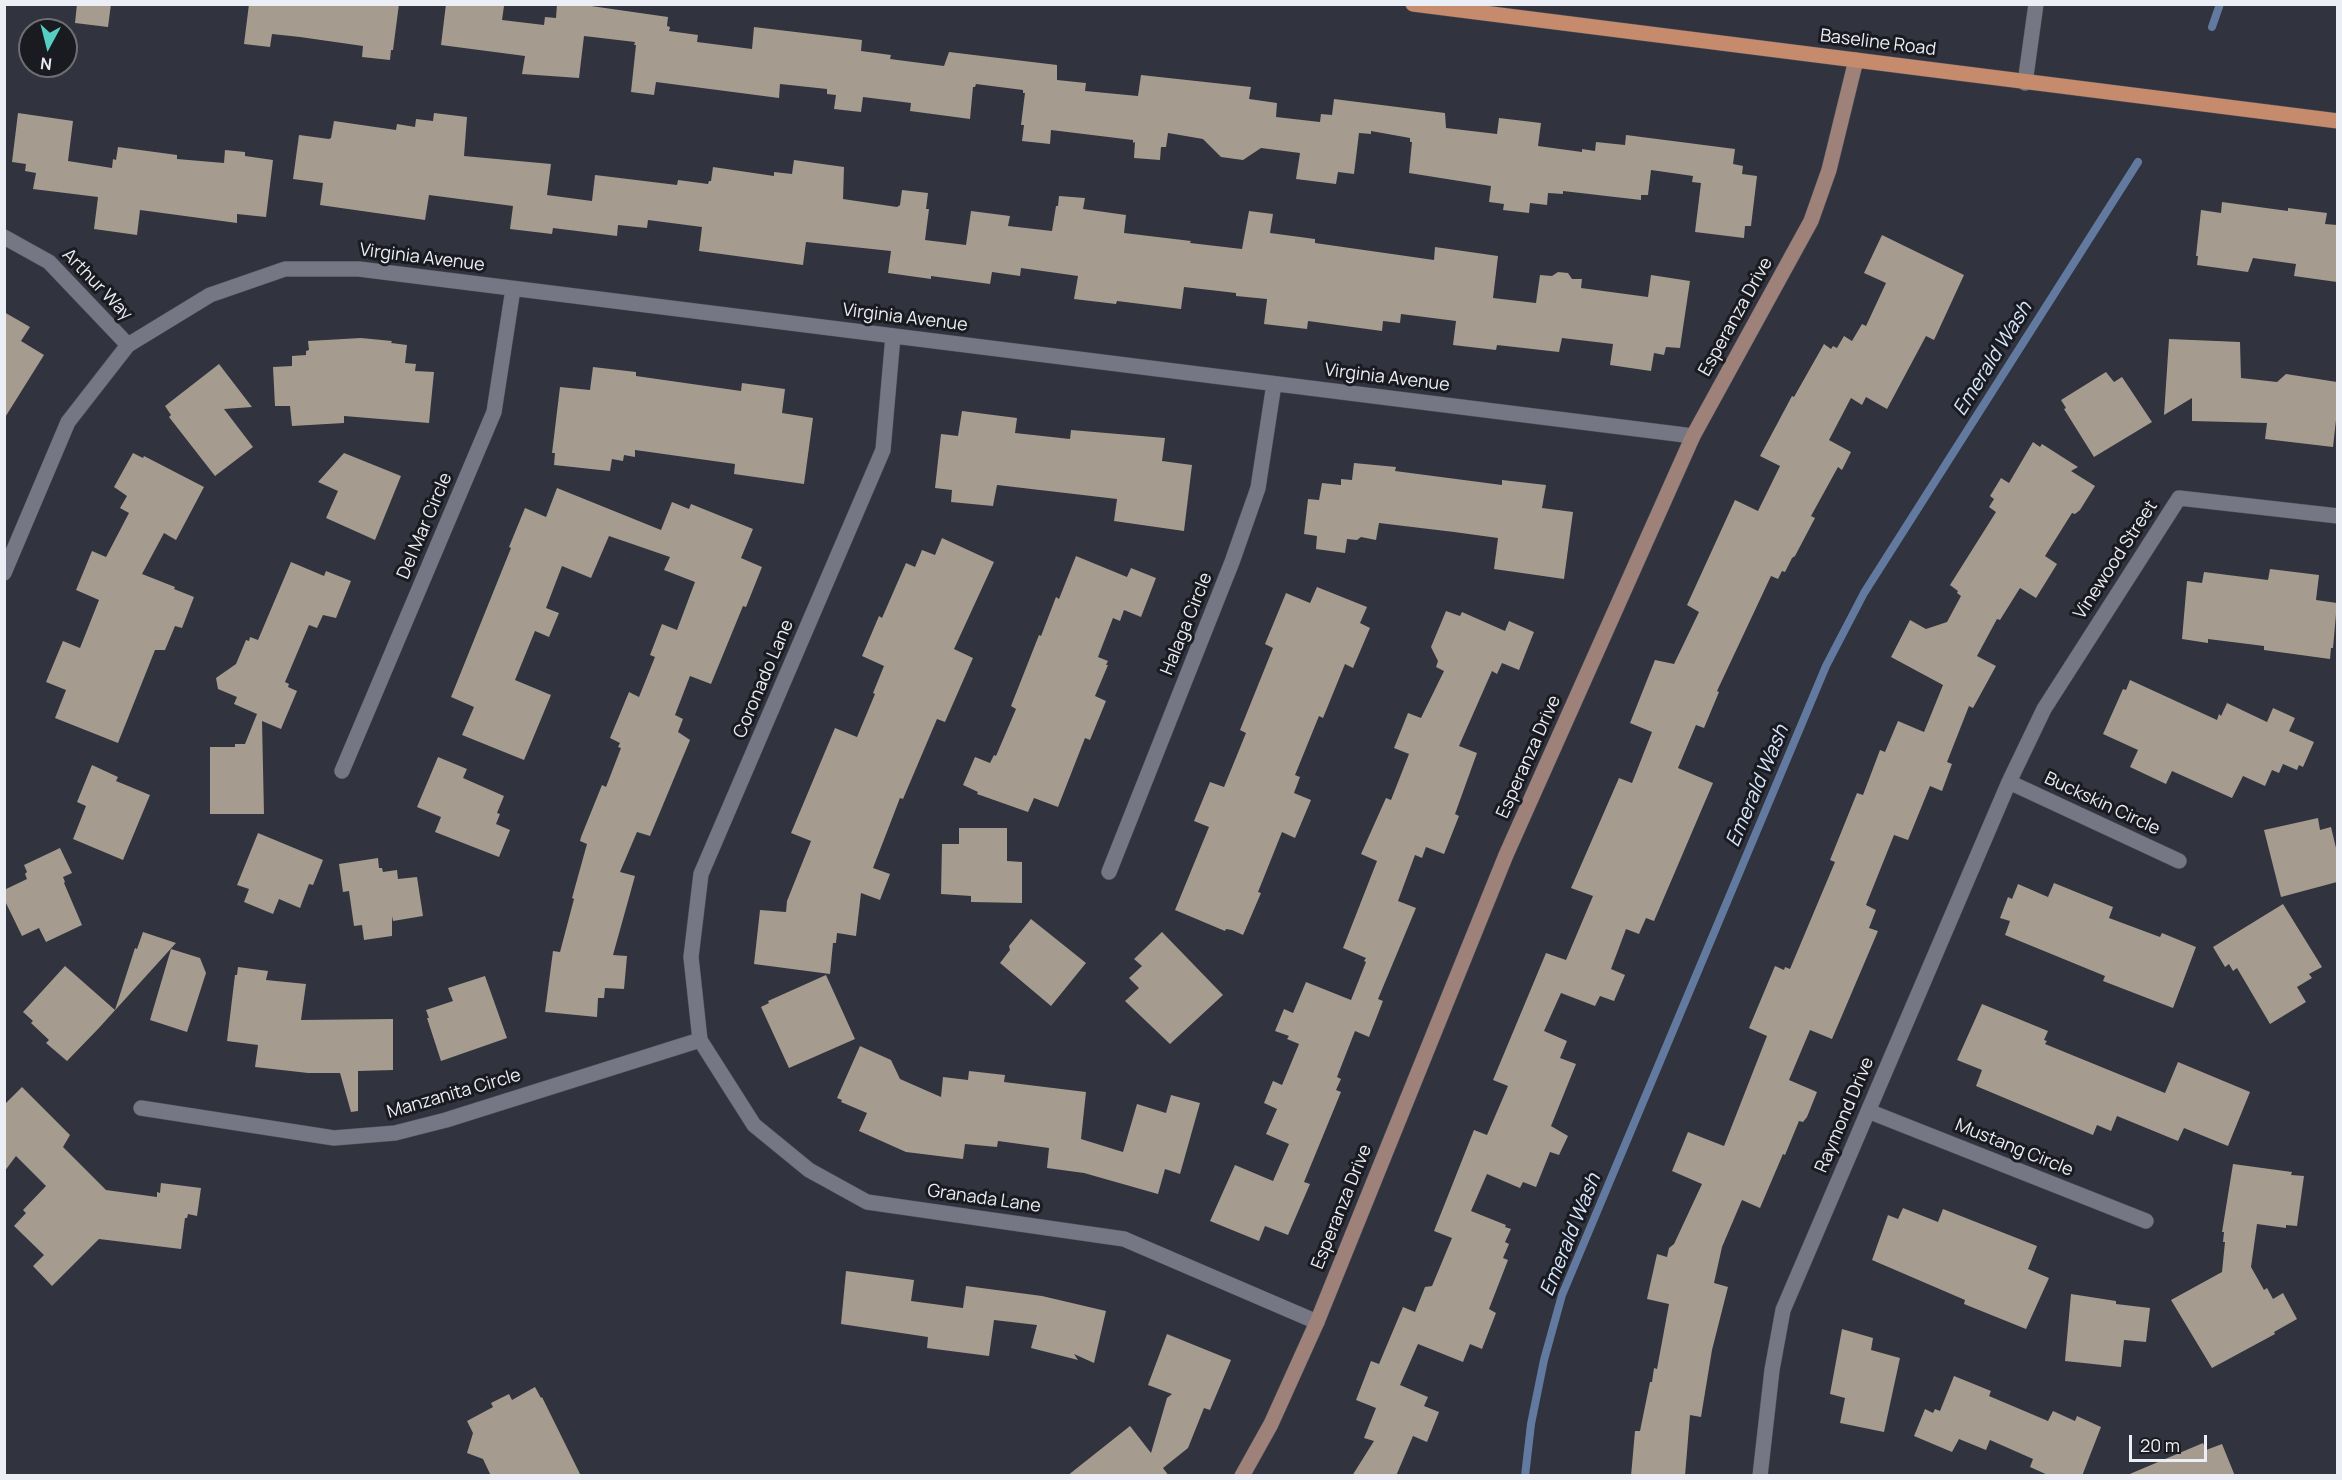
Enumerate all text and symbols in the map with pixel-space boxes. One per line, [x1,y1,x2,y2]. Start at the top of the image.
north arrow [18,18,78,78]
street label: Baseline Road [1819,25,1937,61]
text: N [39,52,53,75]
street label: Virginia Avenue [358,240,486,276]
street label: Arthur Way [57,245,137,325]
street label: Esperanza Drive [1694,254,1778,380]
water label: Emerald Wash [1948,298,2038,420]
street label: Virginia Avenue [841,300,969,336]
street label: Virginia Avenue [1323,360,1451,396]
street label: Del Mar Circle [393,470,457,582]
street label: Vinewood Street [2070,497,2162,623]
street label: Halaga Circle [1157,570,1217,678]
street label: Coronado Lane [729,617,799,741]
street label: Esperanza Drive [1492,692,1566,822]
water label: Emerald Wash [1722,722,1794,850]
street label: Buckskin Circle [2041,768,2163,840]
street label: Raymond Drive [1811,1054,1879,1176]
street label: Manzanita Circle [385,1065,523,1123]
street label: Mustang Circle [1952,1115,2076,1181]
street label: Esperanza Drive [1307,1142,1377,1272]
water label: Emerald Wash [1536,1170,1606,1300]
street label: Granada Lane [926,1180,1042,1218]
scale bar [2132,1423,2210,1461]
text: 20 m [2140,1433,2180,1457]

